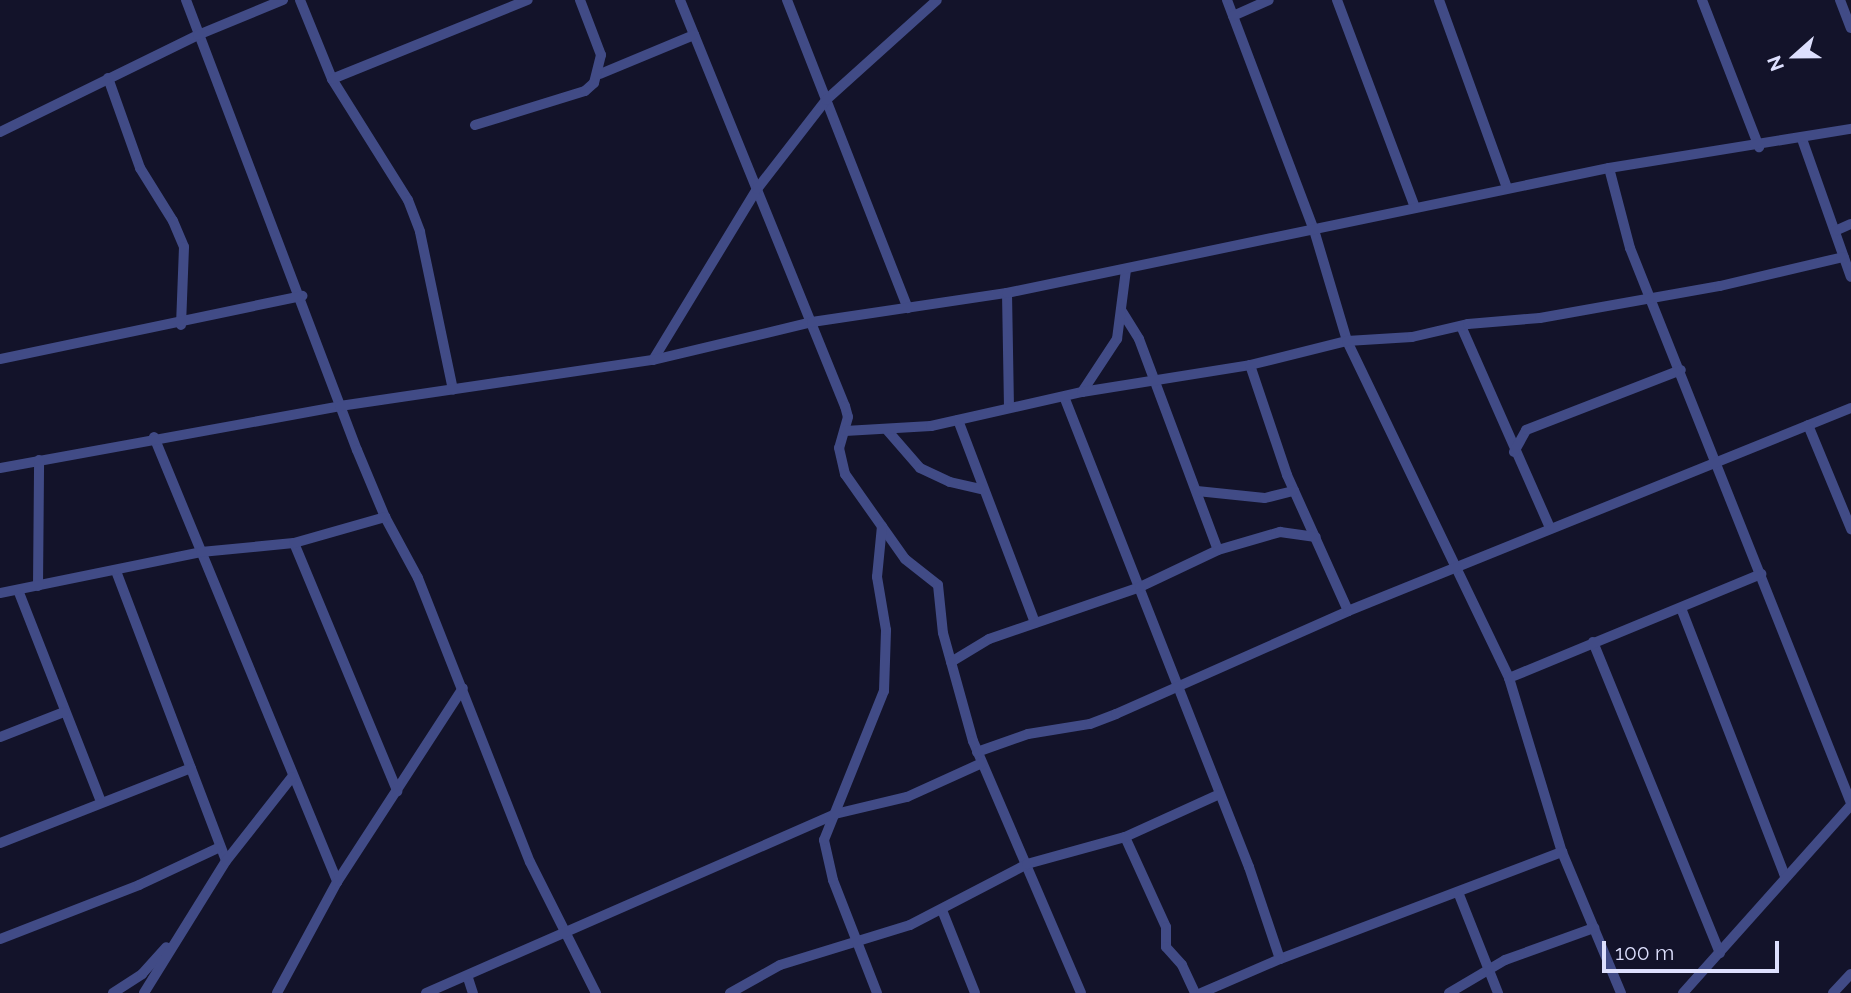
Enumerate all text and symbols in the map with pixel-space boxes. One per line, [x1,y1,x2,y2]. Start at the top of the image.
north arrow [1760,21,1830,91]
text: N [1763,53,1788,74]
scale bar [1606,926,1783,970]
text: 100 m [1615,940,1674,965]

